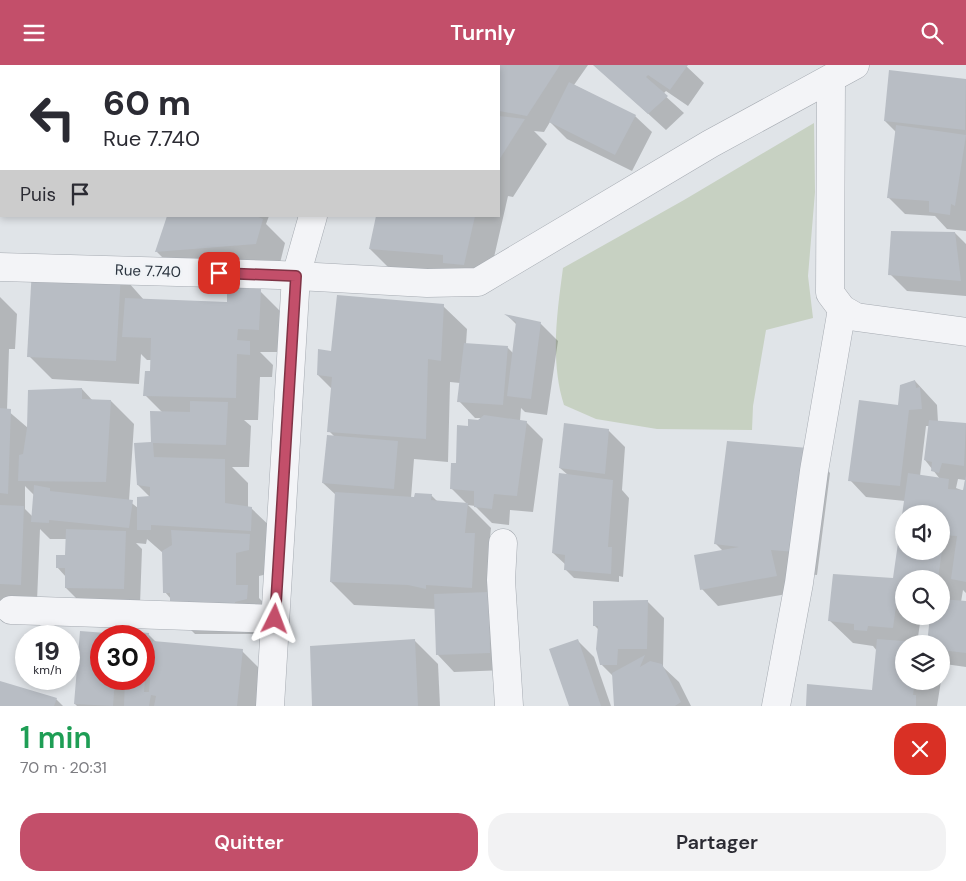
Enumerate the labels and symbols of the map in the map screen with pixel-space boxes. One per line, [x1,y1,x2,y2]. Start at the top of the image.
pin [198,252,240,294]
street label: Rue 7.740 [115,260,181,282]
position arrow [248,592,300,644]
speed limit sign: 30 [90,625,155,690]

